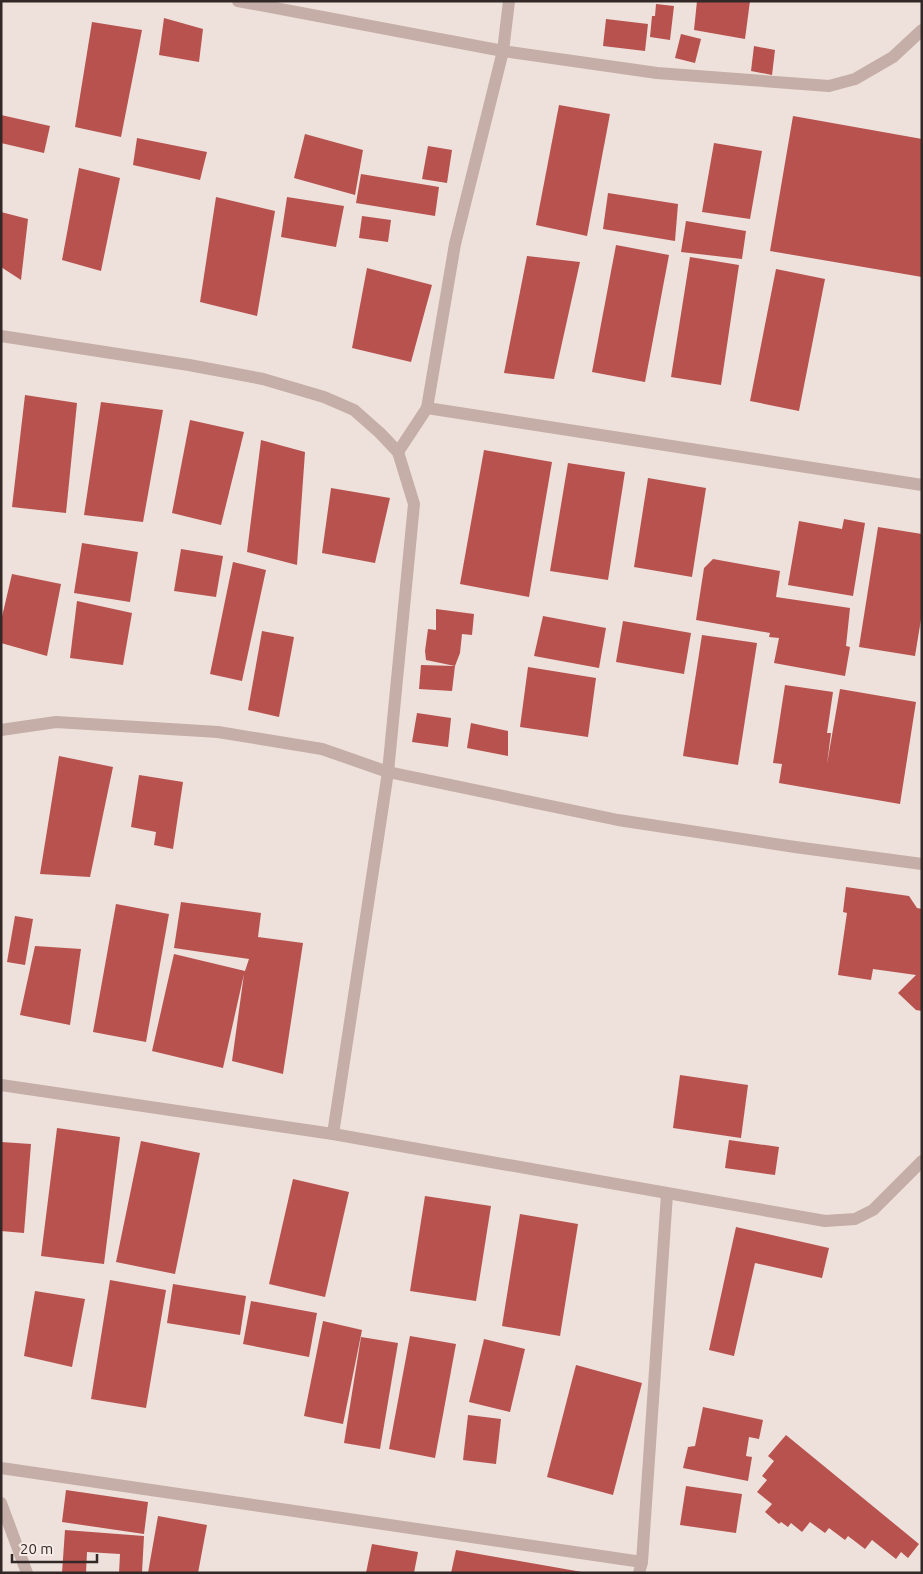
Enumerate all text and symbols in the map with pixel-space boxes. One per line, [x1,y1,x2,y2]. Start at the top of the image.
scale bar [12,1532,98,1564]
text: 20 m [20,1540,53,1557]

